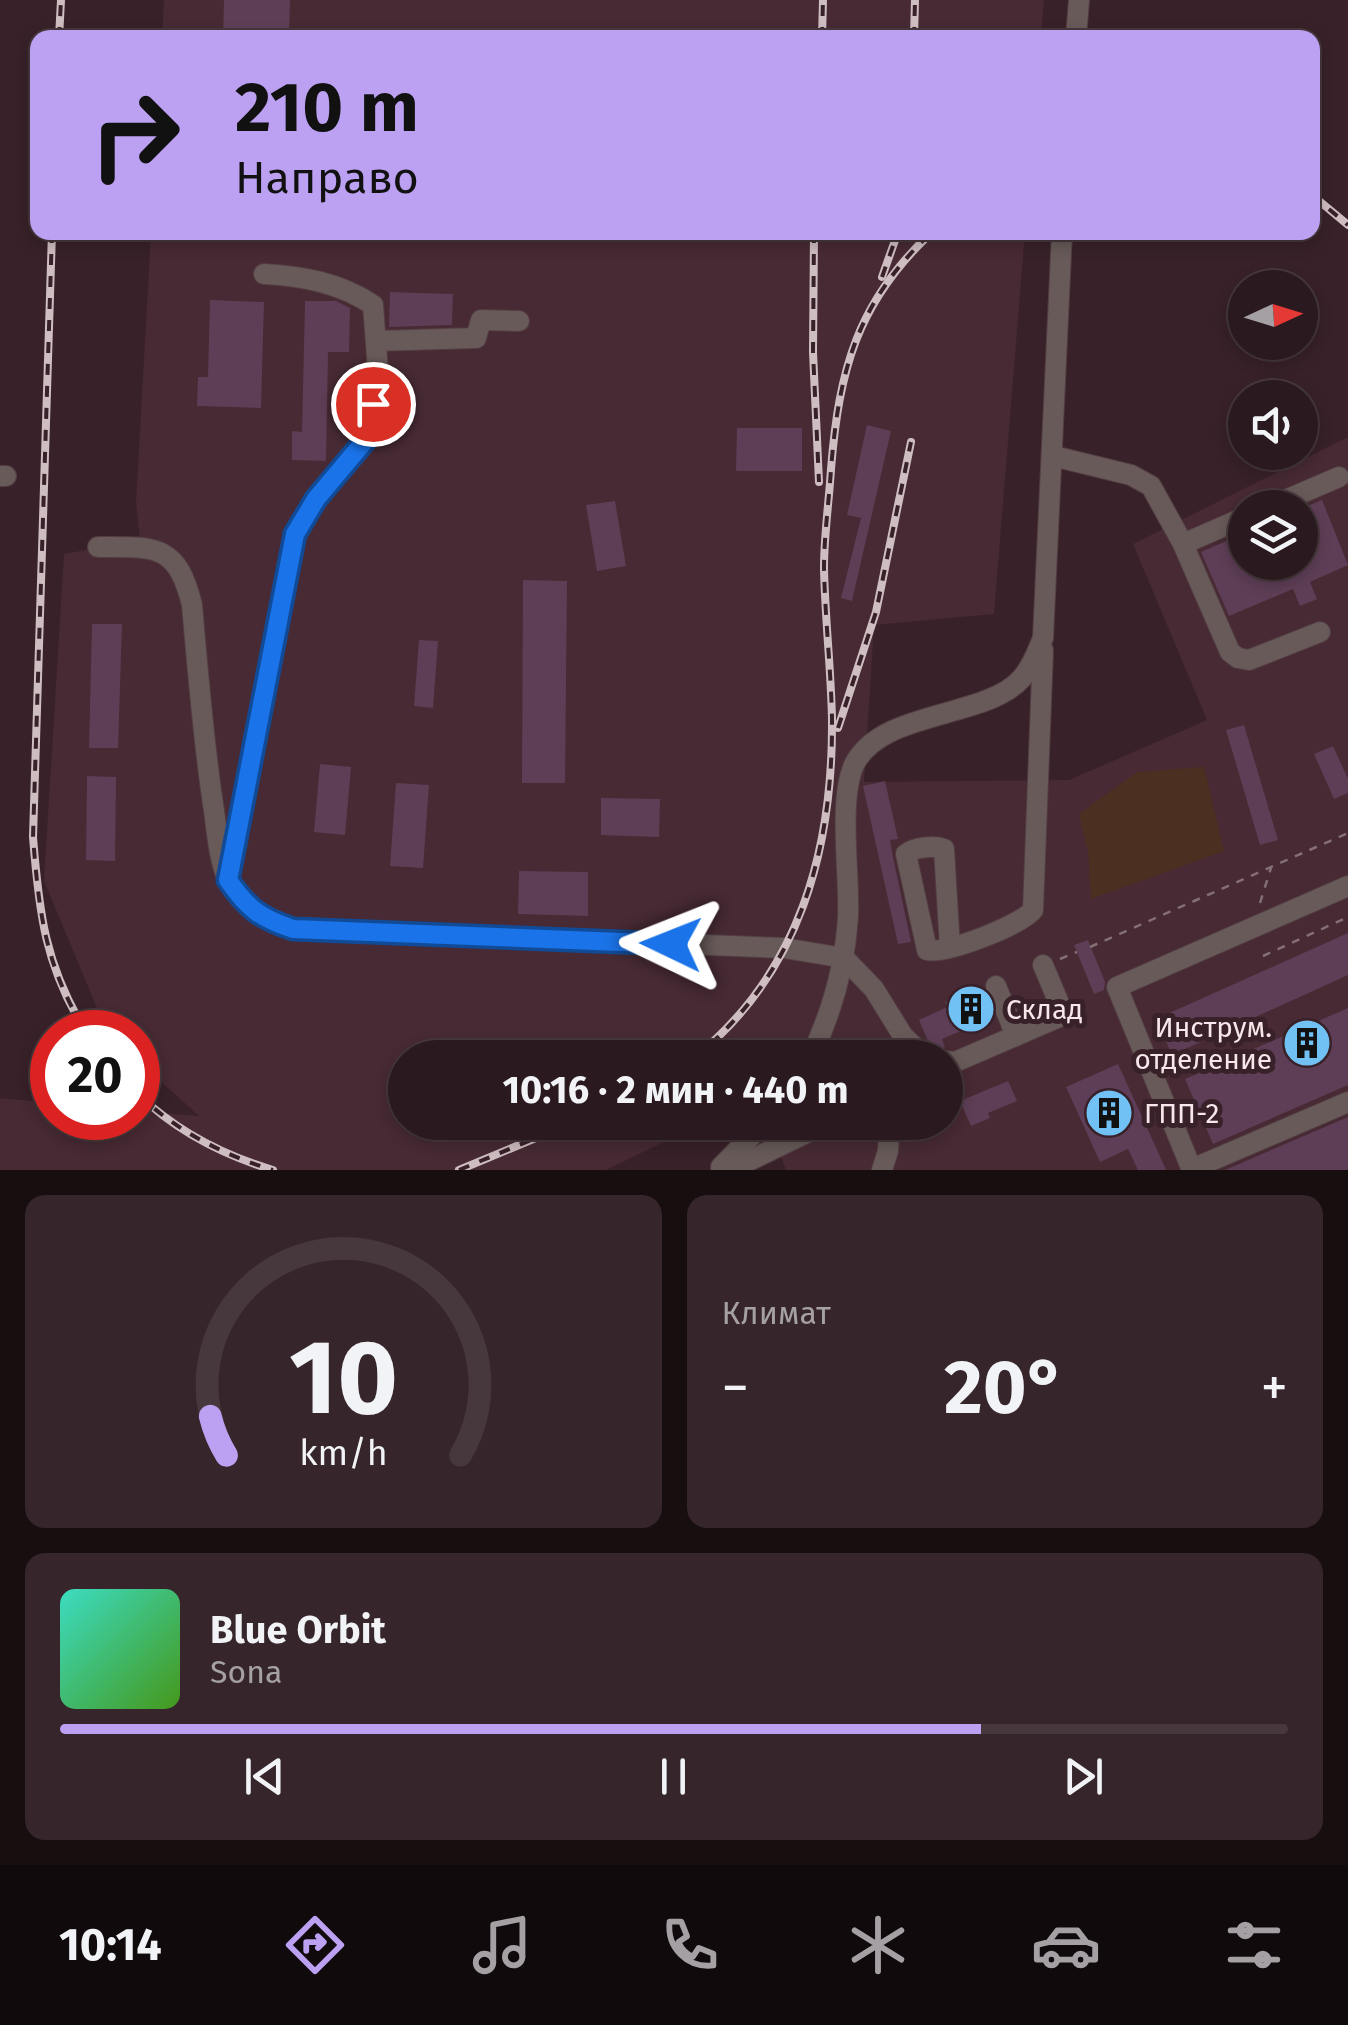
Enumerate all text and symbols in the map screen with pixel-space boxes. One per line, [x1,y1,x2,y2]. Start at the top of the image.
text: 210 m [235,66,419,150]
icon: right [70,70,200,200]
text: Направо [235,151,419,205]
north arrow [1228,270,1318,360]
map controls [1228,270,1318,580]
pin [331,362,416,447]
icon: arrive [346,377,401,432]
button: sound [1228,380,1318,470]
button: layers [1228,490,1318,580]
position arrow [619,892,723,996]
building icon: Склад [945,983,997,1035]
place label: Склад [1006,993,1083,1026]
speed limit sign: 20 [30,1010,160,1140]
place label: Инструм. отделение [1135,1011,1272,1076]
building icon: Инструм. отделение [1281,1017,1333,1069]
text: 10:16 · 2 мин · 440 m [502,1067,849,1113]
building icon: ГПП-2 [1083,1087,1135,1139]
place label: ГПП-2 [1144,1097,1219,1130]
text: Климат [722,1294,831,1332]
text: 10 [289,1316,398,1441]
text: 20° [944,1343,1066,1433]
text: − [722,1355,749,1421]
text: + [1261,1355,1288,1421]
text: km/h [299,1432,387,1474]
text: Blue Orbit [210,1607,386,1653]
text: Sona [210,1653,282,1691]
icon: previous [237,1749,292,1804]
icon: pause [646,1749,701,1804]
icon: next [1056,1749,1111,1804]
icon: directions [280,1910,350,1980]
icon: music [467,1910,537,1980]
icon: phone [655,1910,725,1980]
icon: climate [843,1910,913,1980]
icon: car [1031,1910,1101,1980]
icon: filters [1219,1910,1289,1980]
text: 10:14 [59,1918,162,1972]

